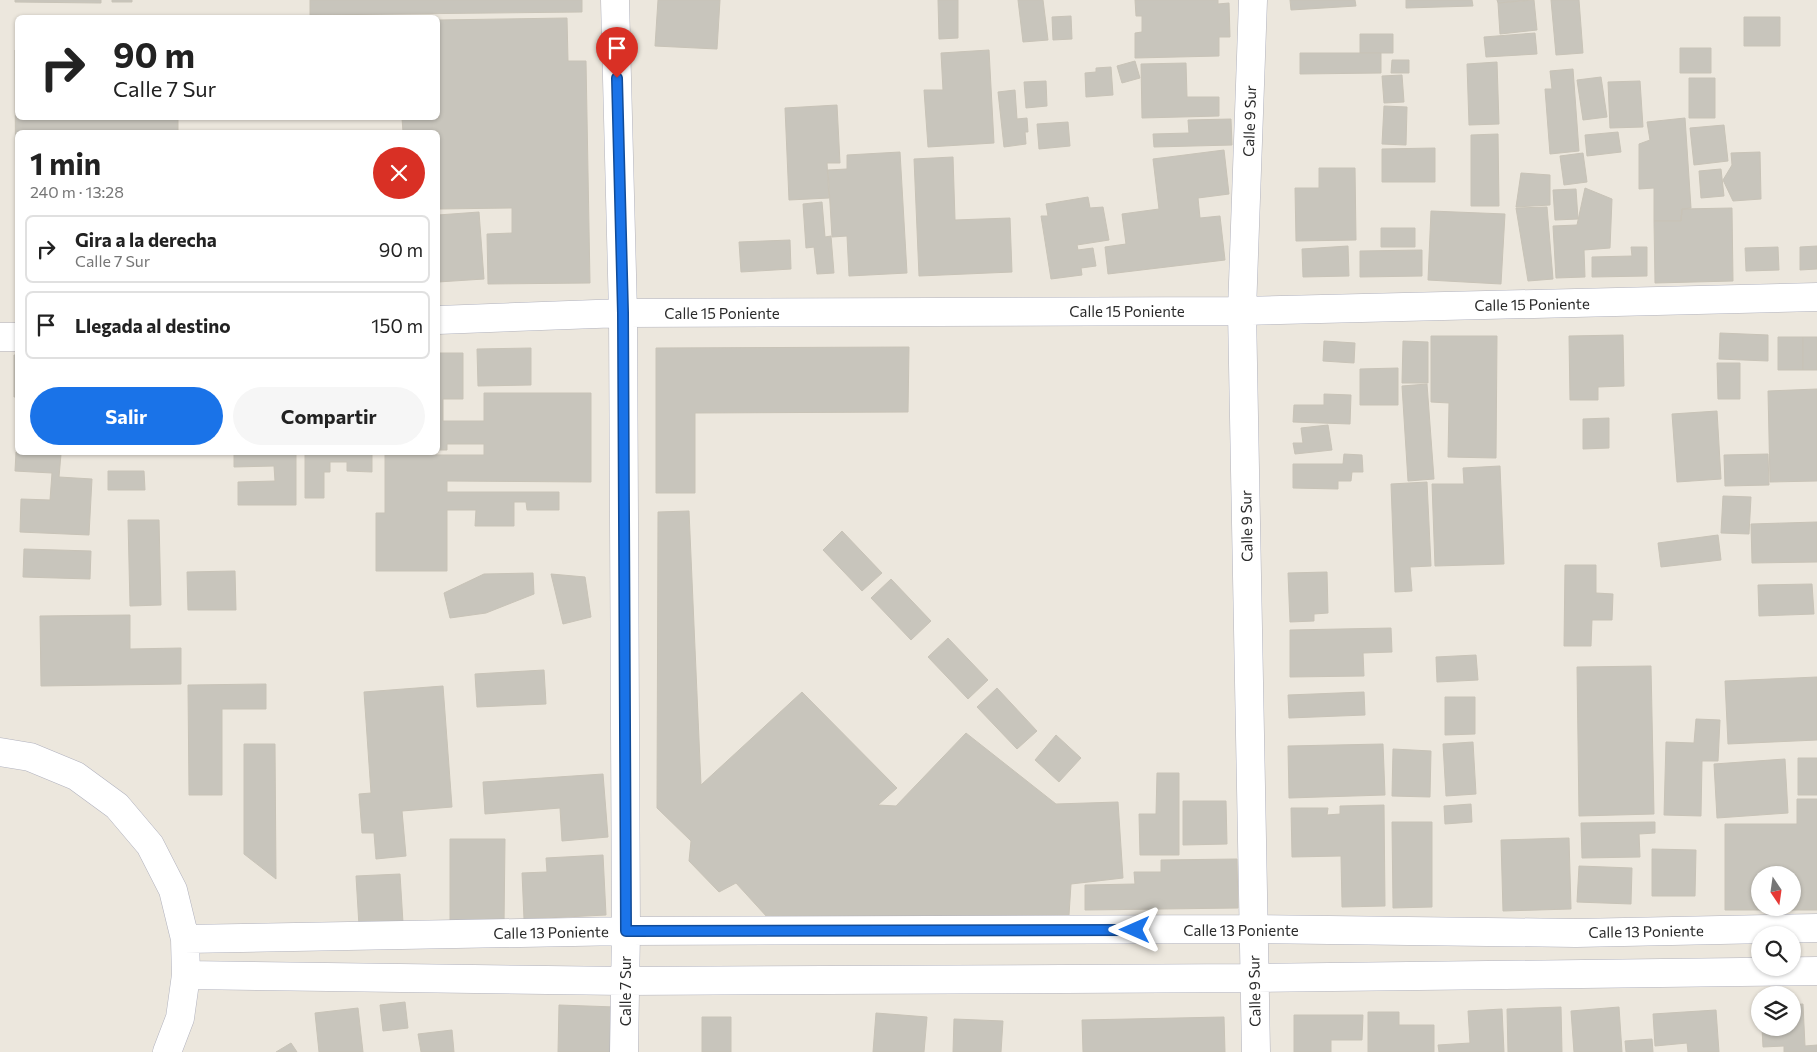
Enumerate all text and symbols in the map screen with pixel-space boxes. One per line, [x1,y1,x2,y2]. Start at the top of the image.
pin [596,27,638,78]
text: 90 m [113,32,195,75]
icon: arrive [603,34,631,62]
icon: right [30,35,95,100]
text: Calle 7 Sur [113,75,216,102]
street label: Calle 9 Sur [1239,85,1259,157]
text: 1 min [30,144,101,181]
button: close [373,147,425,199]
text: 240 m · 13:28 [30,182,124,201]
text: Gira a la derecha [75,228,217,251]
icon: right [32,235,60,263]
text: 90 m [379,238,423,261]
text: Calle 7 Sur [75,251,150,270]
street label: Calle 15 Poniente [1474,294,1590,314]
street label: Calle 15 Poniente [1069,302,1185,320]
street label: Calle 15 Poniente [664,304,780,322]
icon: arrive [32,311,60,339]
text: Llegada al destino [75,314,231,337]
text: 150 m [371,314,423,337]
button: Salir [30,387,223,445]
button: Compartir [233,387,425,445]
street label: Calle 9 Sur [1236,490,1256,562]
north arrow [1751,866,1801,916]
map controls [1751,866,1801,1036]
position arrow [1108,903,1160,955]
street label: Calle 13 Poniente [1183,921,1299,939]
street label: Calle 13 Poniente [1588,921,1704,941]
street label: Calle 13 Poniente [493,922,609,942]
button: search [1751,926,1801,976]
street label: Calle 9 Sur [1244,955,1264,1027]
street label: Calle 7 Sur [616,956,634,1026]
button: layers [1751,986,1801,1036]

